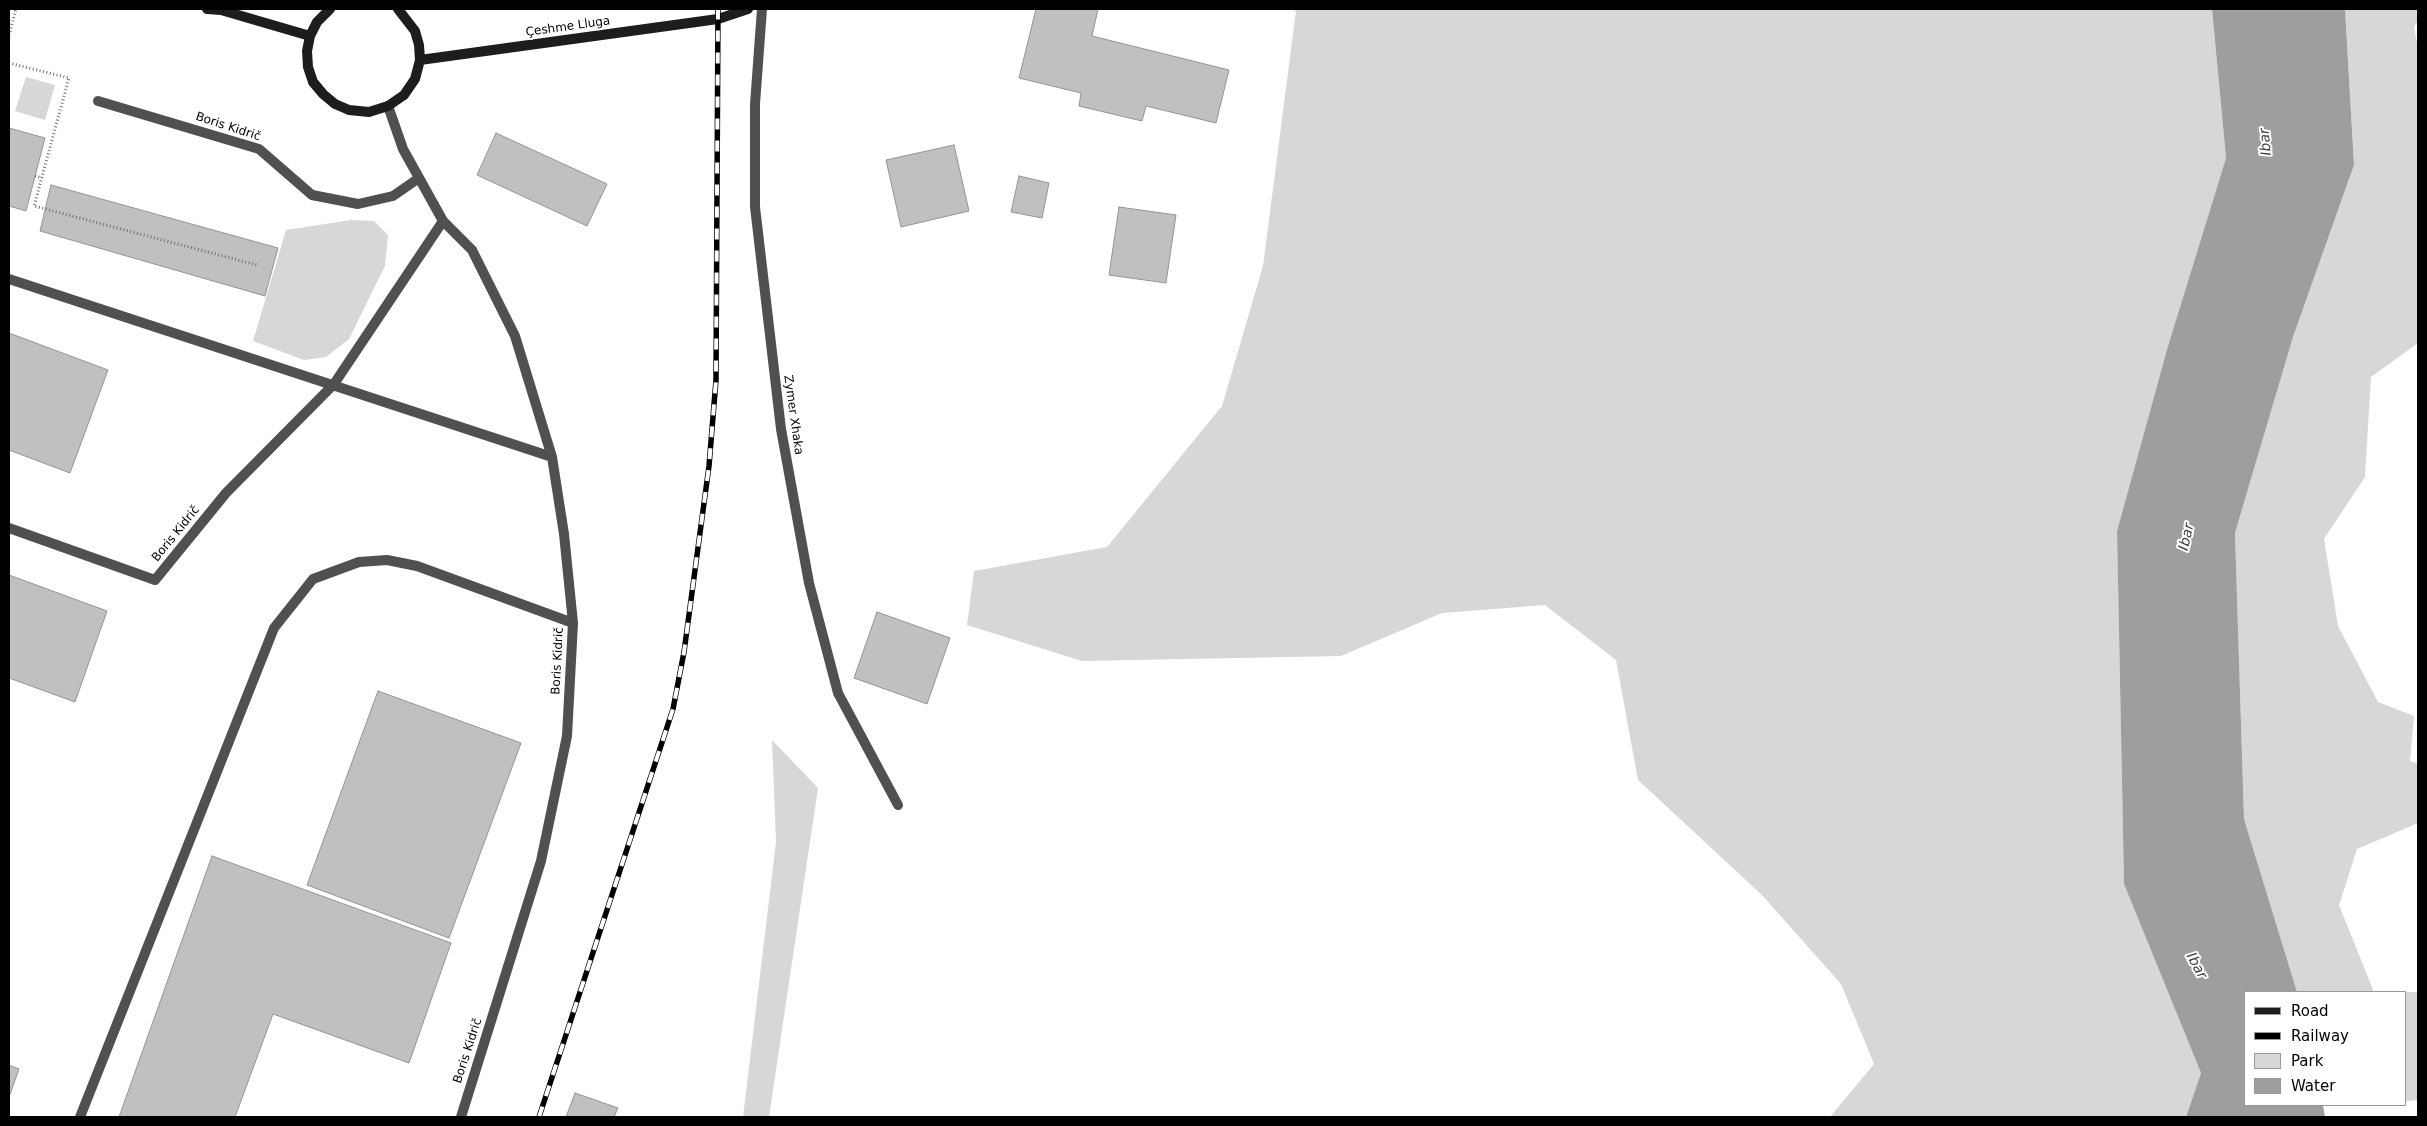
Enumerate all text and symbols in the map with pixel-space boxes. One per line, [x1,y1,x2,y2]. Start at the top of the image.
street label: Çeshme Lluga [525,14,611,40]
street label: Boris Kidrič [194,110,262,144]
water label: Ibar [2256,128,2276,156]
street label: Zymer Xhaka [780,374,806,456]
street label: Boris Kidrič [149,503,203,565]
water label: Ibar [2176,522,2198,552]
street label: Boris Kidrič [549,627,567,695]
water label: Ibar [2182,950,2210,982]
legend [2244,991,2407,1106]
text: Road [2291,1002,2329,1020]
street label: Boris Kidrič [451,1017,485,1085]
text: Railway [2291,1027,2349,1045]
text: Park [2291,1052,2323,1070]
text: Water [2291,1077,2335,1095]

